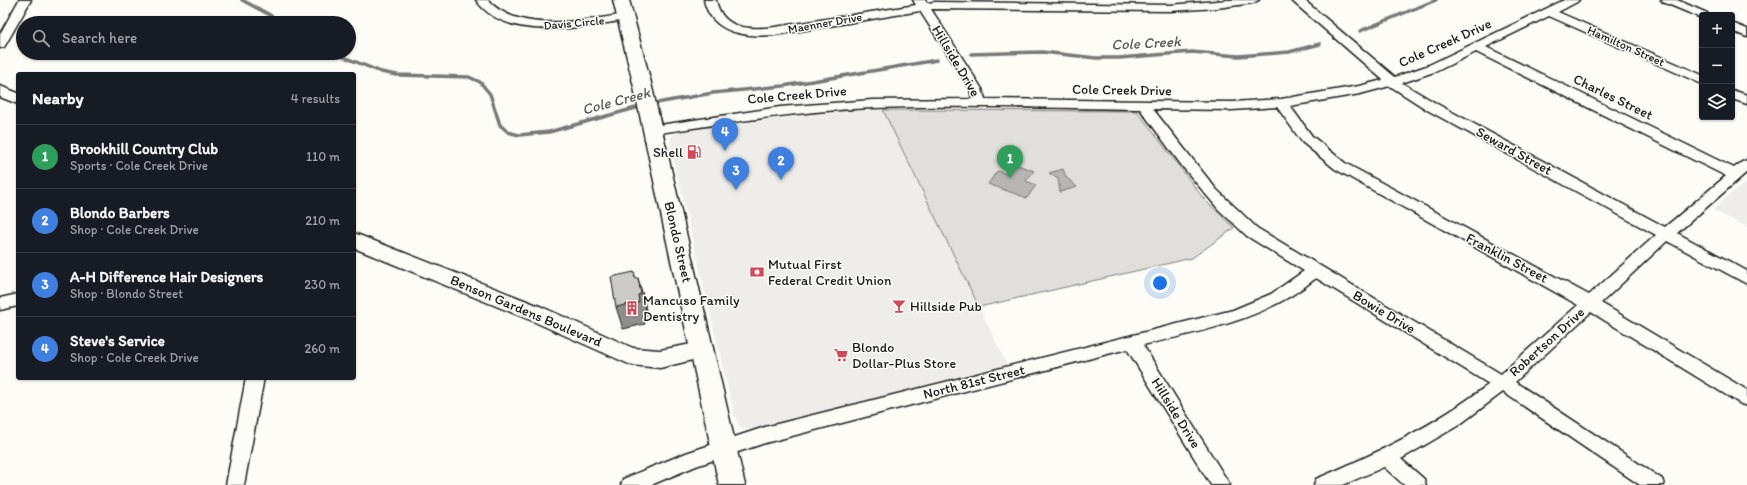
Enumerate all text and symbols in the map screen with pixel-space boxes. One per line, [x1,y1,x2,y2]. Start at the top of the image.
street label: Maenner Drive [787,10,863,36]
map controls [1699,12,1735,120]
button: + [1699,12,1735,48]
street label: Davis Circle [543,13,605,33]
street label: Cole Creek Drive [1396,15,1494,71]
search box [16,16,356,60]
street label: Hillside Drive [928,22,984,100]
street label: Hamilton Street [1585,23,1667,69]
icon: search [30,27,52,49]
text: Search here [62,29,137,47]
water label: Cole Creek [1111,32,1182,54]
button: − [1699,48,1735,84]
street label: Charles Street [1570,70,1656,124]
street label: Cole Creek Drive [1072,81,1172,99]
street label: Cole Creek Drive [747,82,848,108]
water label: Cole Creek [580,83,653,119]
button: layers [1699,84,1735,120]
text: Nearby [32,88,84,108]
text: 4 results [291,91,340,106]
pin: 4 [712,118,738,151]
street label: Seward Street [1473,123,1555,179]
text: Brookhill Country Club [70,140,218,158]
place label: Shell [653,144,683,161]
fuel station icon: Shell [686,144,702,160]
pin: 1 [997,145,1023,178]
pin: 2 [768,147,794,180]
text: 1 [42,149,48,164]
text: 110 m [306,149,340,164]
pin: 3 [723,157,749,190]
text: Sports · Cole Creek Drive [70,158,208,173]
street label: Blondo Street [660,200,696,284]
text: Blondo Barbers [70,204,170,222]
text: 2 [42,213,48,228]
text: 210 m [305,213,340,228]
text: Shop · Cole Creek Drive [70,222,199,237]
street label: Franklin Street [1463,229,1551,287]
place label: Mutual First Federal Credit Union [768,256,892,289]
bank icon: Mutual First Federal Credit Union [749,264,765,280]
text: A-H Difference Hair Designers [70,268,263,286]
street label: Benson Gardens Boulevard [448,271,605,351]
your location [1150,273,1170,293]
text: 3 [41,277,49,292]
text: 230 m [304,277,340,292]
text: Shop · Blondo Street [70,286,183,301]
street label: Bowie Drive [1350,287,1419,338]
place label: Mancuso Family Dentistry [643,292,740,325]
bar icon: Hillside Pub [891,298,907,314]
place label: Hillside Pub [910,298,982,315]
building icon: Mancuso Family Dentistry [624,300,640,316]
street label: Robertson Drive [1506,303,1588,380]
text: Steve's Service [70,332,165,350]
place label: Blondo Dollar-Plus Store [852,339,956,372]
text: 4 [41,341,49,356]
text: 260 m [304,341,340,356]
supermarket icon: Blondo Dollar-Plus Store [833,347,849,363]
text: Shop · Cole Creek Drive [70,350,199,365]
street label: North 81st Street [921,361,1027,403]
street label: Hillside Drive [1148,375,1205,452]

